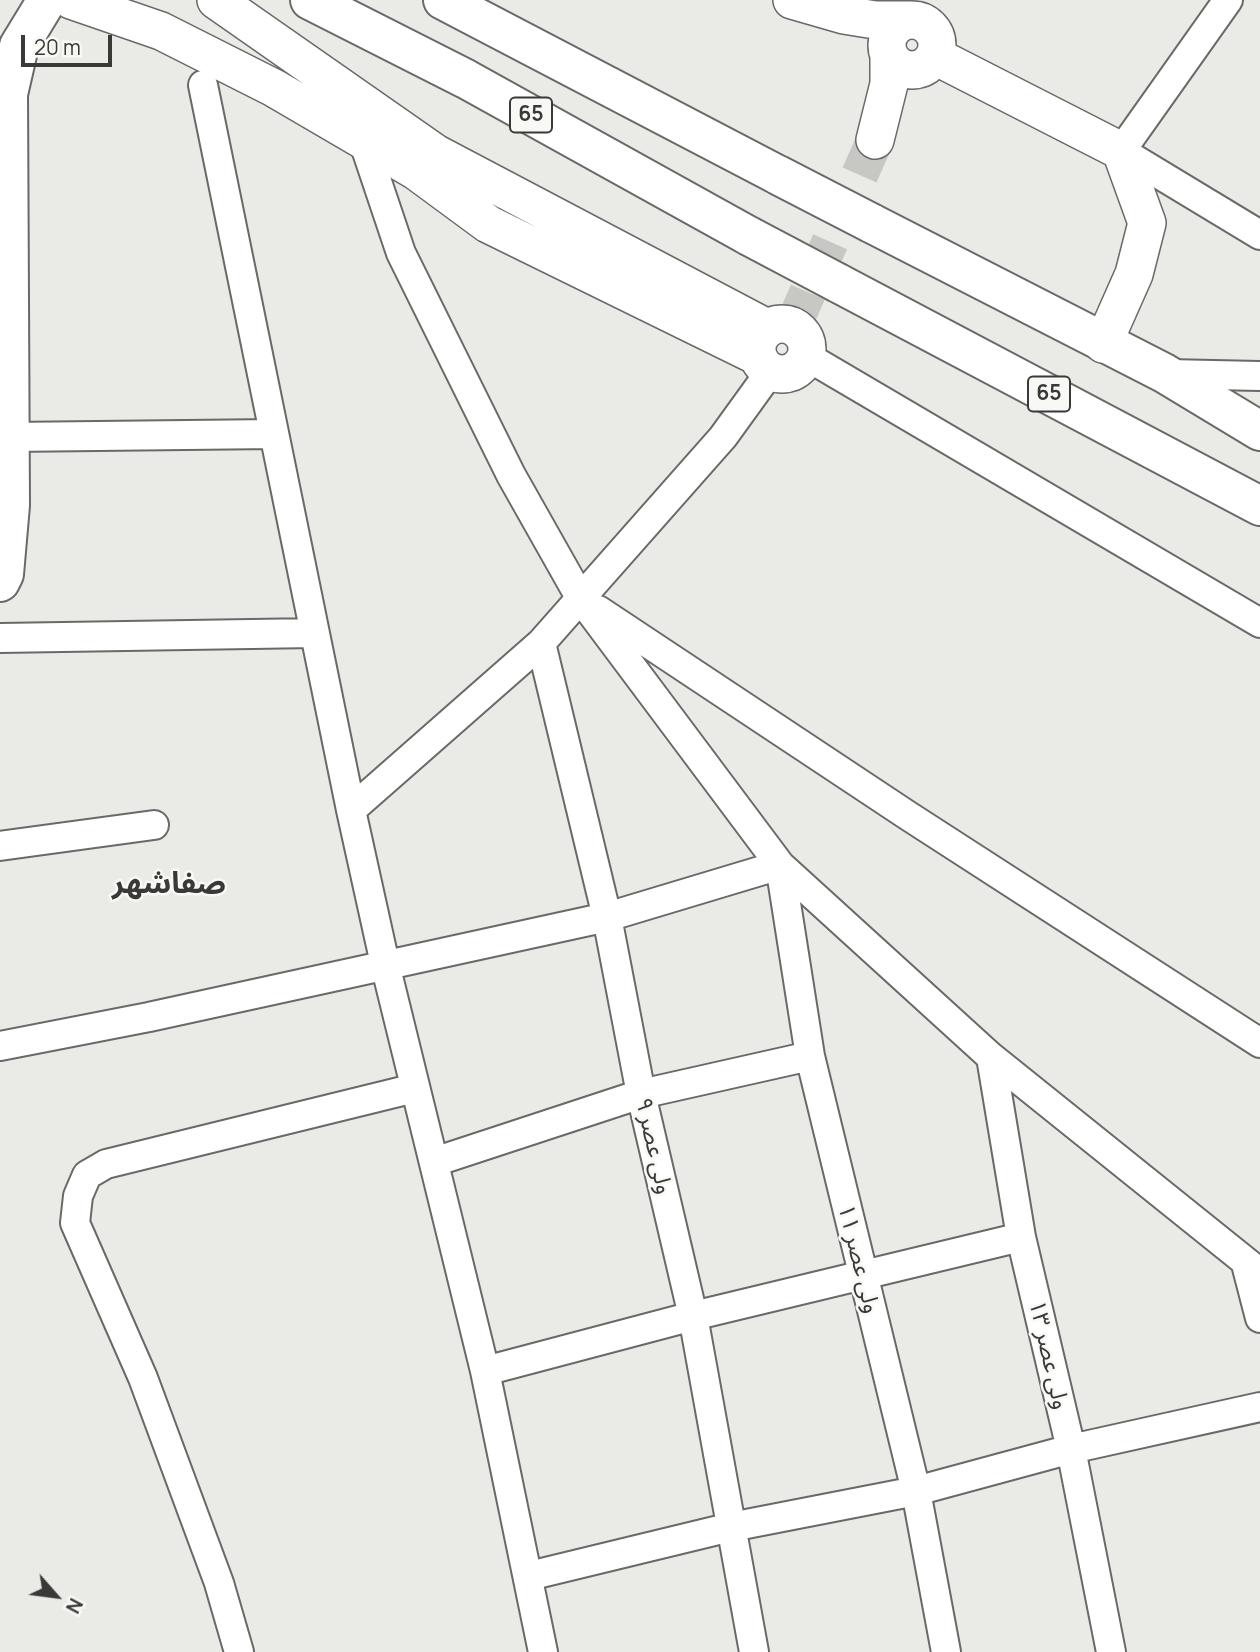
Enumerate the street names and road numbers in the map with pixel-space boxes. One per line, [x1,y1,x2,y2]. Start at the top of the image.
road number: 65 [510,97,552,132]
road number: 65 [1028,376,1070,412]
street label: ولی عصر ۹ [629,1095,677,1197]
street label: ولی عصر ۱۱ [831,1202,885,1316]
street label: ولی عصر ۱۳ [1022,1298,1074,1412]

